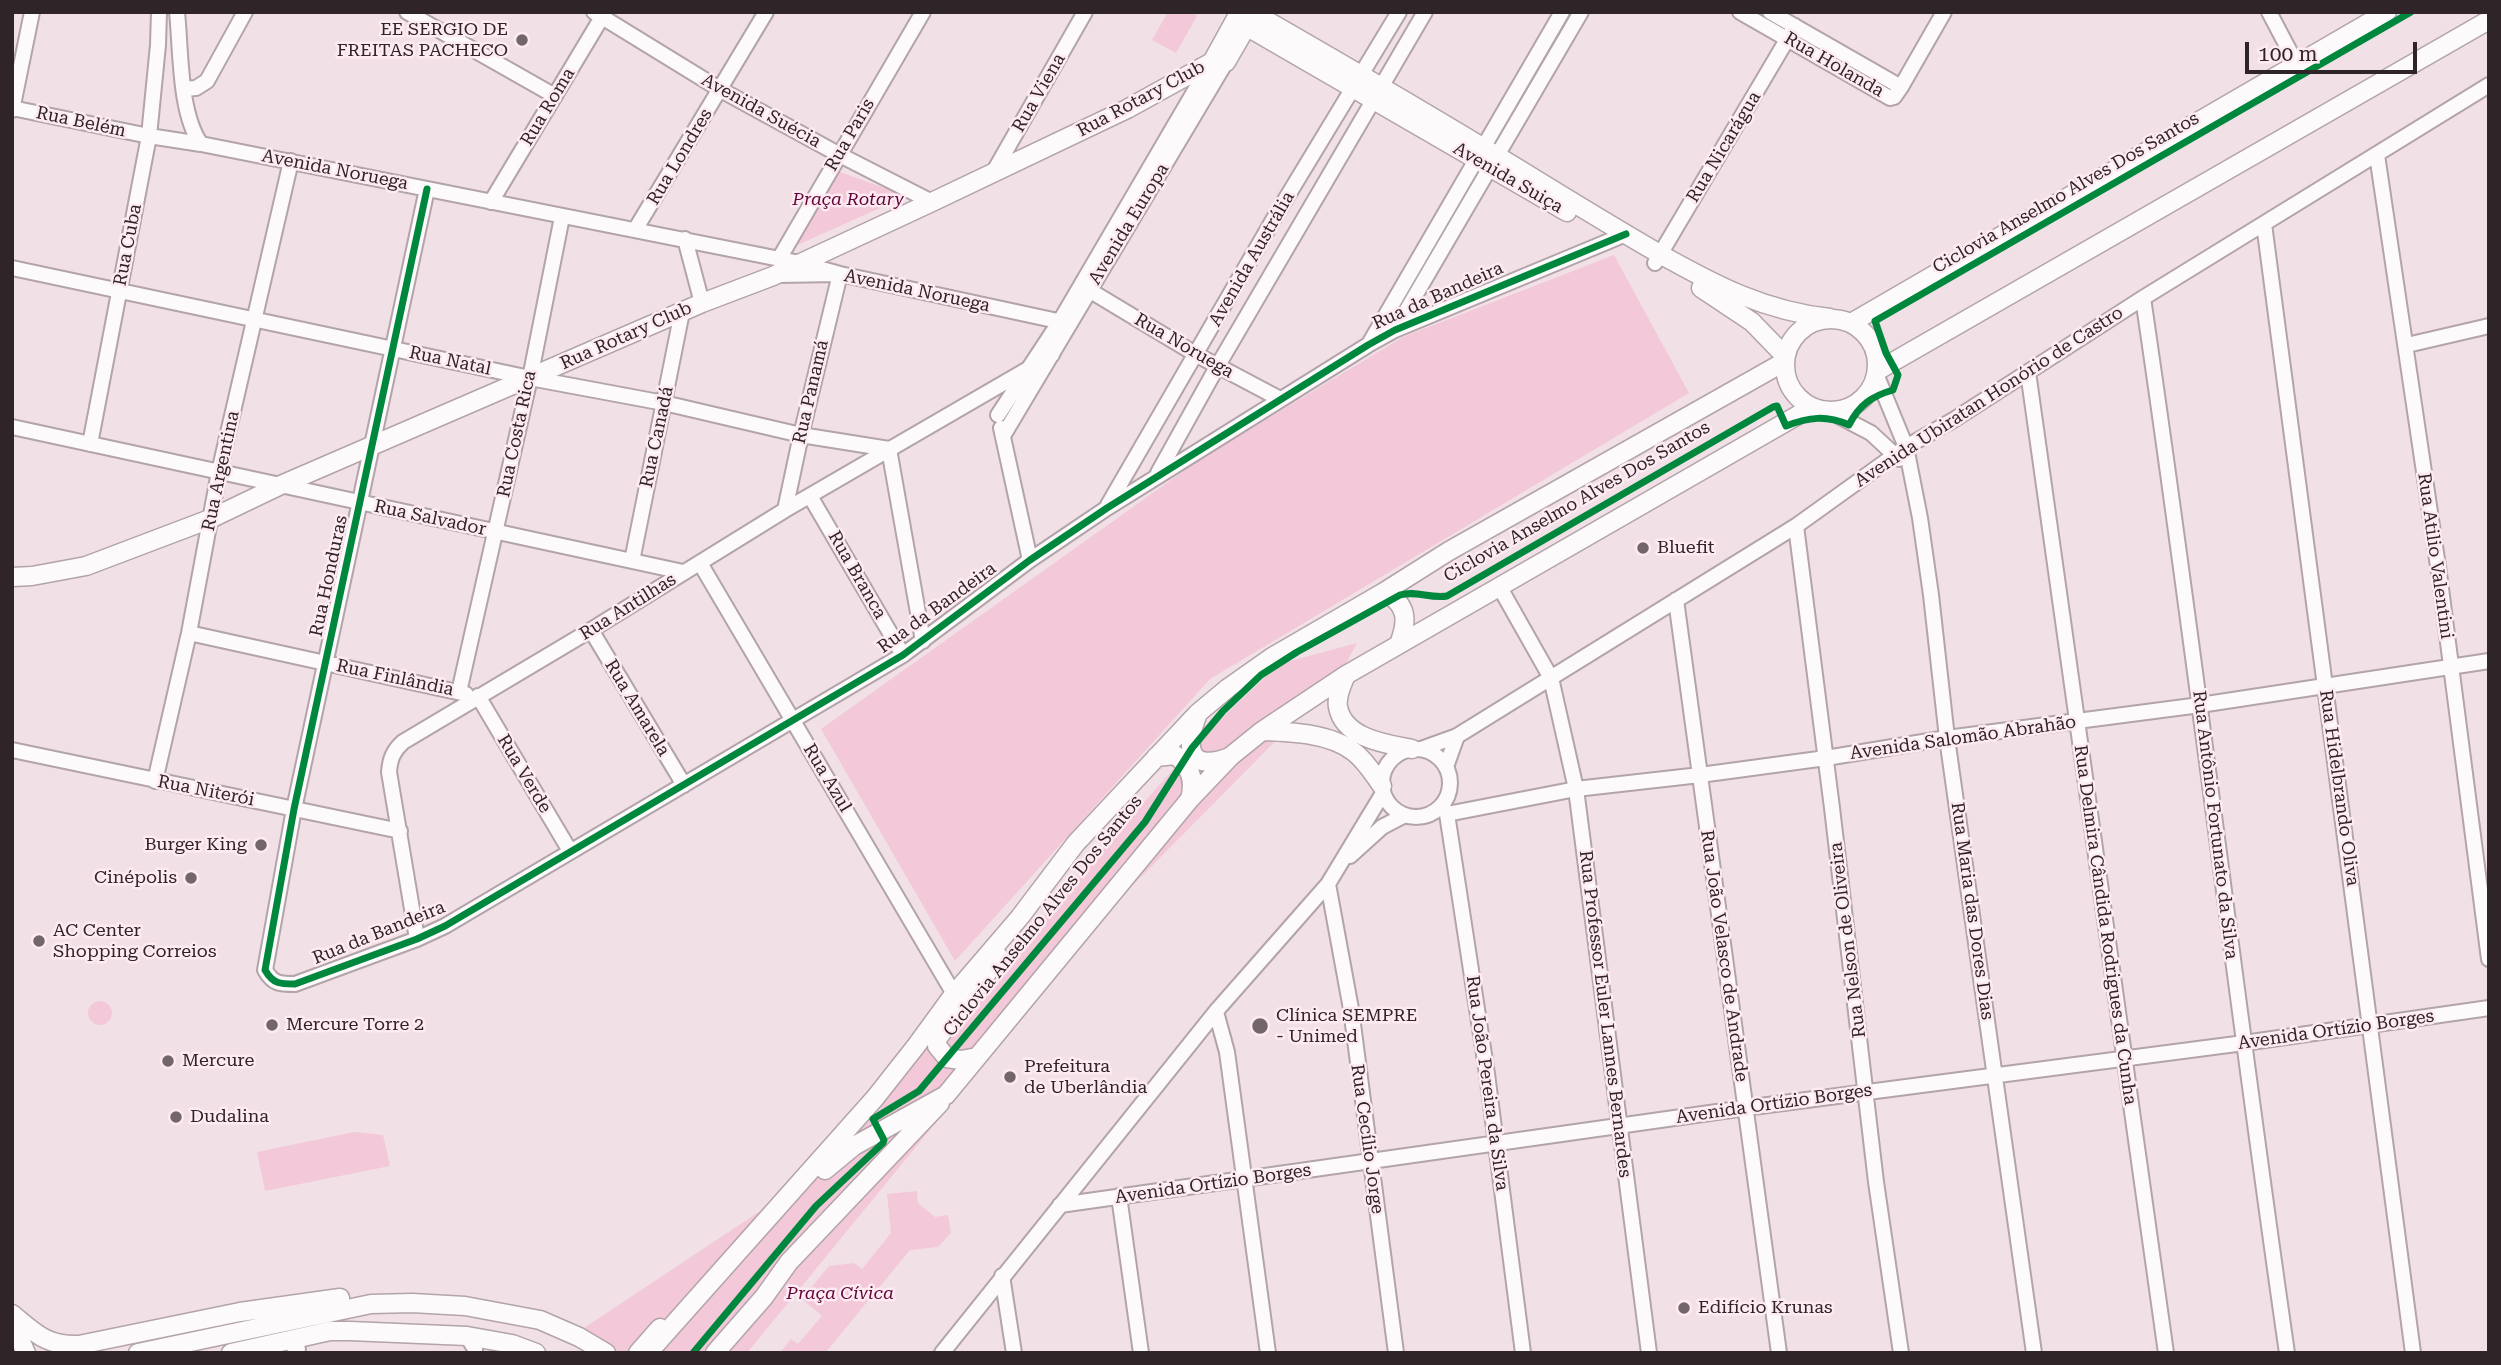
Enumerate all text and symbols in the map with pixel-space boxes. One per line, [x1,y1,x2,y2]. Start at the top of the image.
place label: EE SERGIO DE FREITAS PACHECO [337,19,508,61]
street label: Rua Holanda [1780,28,1888,102]
scale bar [2249,28,2420,72]
marker: EE SERGIO DE FREITAS PACHECO [514,32,530,48]
text: 100 m [2258,42,2318,66]
street label: Rua Viena [1008,50,1070,136]
street label: Rua Rotary Club [1073,56,1209,142]
street label: Rua Roma [516,64,580,150]
street label: Avenida Suécia [698,69,824,153]
street label: Rua Nicarágua [1682,88,1766,206]
street label: Rua Paris [821,95,879,175]
street label: Rua Belém [34,102,128,142]
street label: Rua Londres [643,105,717,209]
street label: Ciclovia Anselmo Alves Dos Santos [1929,108,2203,278]
street label: Avenida Suiça [1449,138,1567,218]
street label: Avenida Noruega [260,145,410,195]
street label: Avenida Europa [1084,160,1174,288]
street label: Avenida Austrália [1205,188,1299,330]
park label: Praça Rotary [792,189,904,211]
street label: Rua Cuba [109,202,147,288]
street label: Rua da Bandeira [1369,257,1507,335]
street label: Avenida Noruega [842,265,992,317]
street label: Rua Rotary Club [557,297,695,375]
street label: Avenida Ubiratan Honório de Castro [1851,302,2127,492]
street label: Rua Noruega [1130,309,1238,383]
street label: Rua Panamá [789,338,833,446]
street label: Rua Natal [407,342,493,380]
street label: Rua Costa Rica [493,369,541,499]
street label: Rua Canadá [636,384,678,490]
street label: Rua Argentina [198,409,244,533]
street label: Ciclovia Anselmo Alves Dos Santos [1440,417,1714,587]
street label: Rua Atilio Valentini [2413,472,2457,640]
street label: Rua Salvador [372,496,488,540]
street label: Rua Honduras [306,513,352,639]
street label: Rua Branca [823,527,891,623]
place label: Bluefit [1657,537,1714,559]
marker: Bluefit [1635,540,1651,556]
street label: Rua da Bandeira [874,558,1000,658]
street label: Rua Antilhas [576,569,680,645]
street label: Rua Finlândia [334,655,456,701]
street label: Rua Amarela [600,656,674,760]
street label: Rua Hidelbrando Oliva [2315,688,2363,888]
street label: Rua Antônio Fortunato da Silva [2188,689,2242,961]
street label: Avenida Salomão Abrahão [1849,711,2077,765]
street label: Rua Verde [492,731,556,817]
street label: Rua Azul [798,740,856,816]
street label: Rua Delmira Cândida Rodrigues da Cunha [2069,744,2141,1106]
street label: Rua Niterói [156,771,256,811]
street label: Ciclovia Anselmo Alves Dos Santos [939,791,1147,1041]
street label: Rua Maria das Dores Dias [1946,801,1998,1021]
street label: Rua João Velasco de Andrade [1696,829,1752,1083]
place label: Burger King [144,834,247,856]
marker: Burger King [253,837,269,853]
street label: Rua Nelson de Oliveira [1825,841,1871,1039]
street label: Rua Professor Euler Lannes Bernardes [1574,849,1636,1179]
place label: Cinépolis [94,867,177,889]
marker: Cinépolis [183,870,199,886]
street label: Rua da Bandeira [310,897,448,969]
place label: AC Center Shopping Correios [53,920,216,962]
marker: AC Center Shopping Correios [31,933,47,949]
street label: Rua João Pereira da Silva [1461,974,1513,1192]
place label: Clínica SEMPRE - Unimed [1276,1005,1417,1048]
street label: Avenida Ortízio Borges [2236,1006,2436,1054]
place label: Mercure Torre 2 [286,1014,424,1036]
marker: Clínica SEMPRE - Unimed [1250,1016,1270,1036]
marker: Mercure Torre 2 [264,1017,280,1033]
place label: Mercure [182,1050,254,1072]
marker: Mercure [160,1053,176,1069]
place label: Prefeitura de Uberlândia [1024,1056,1147,1098]
street label: Rua Cecílio Jorge [1346,1063,1388,1215]
marker: Prefeitura de Uberlândia [1002,1069,1018,1085]
street label: Avenida Ortízio Borges [1674,1080,1874,1128]
place label: Dudalina [190,1106,269,1128]
marker: Dudalina [168,1109,184,1125]
street label: Avenida Ortízio Borges [1113,1160,1313,1208]
park label: Praça Cívica [786,1283,894,1305]
place label: Edifício Krunas [1698,1297,1833,1319]
marker: Edifício Krunas [1676,1300,1692,1316]

